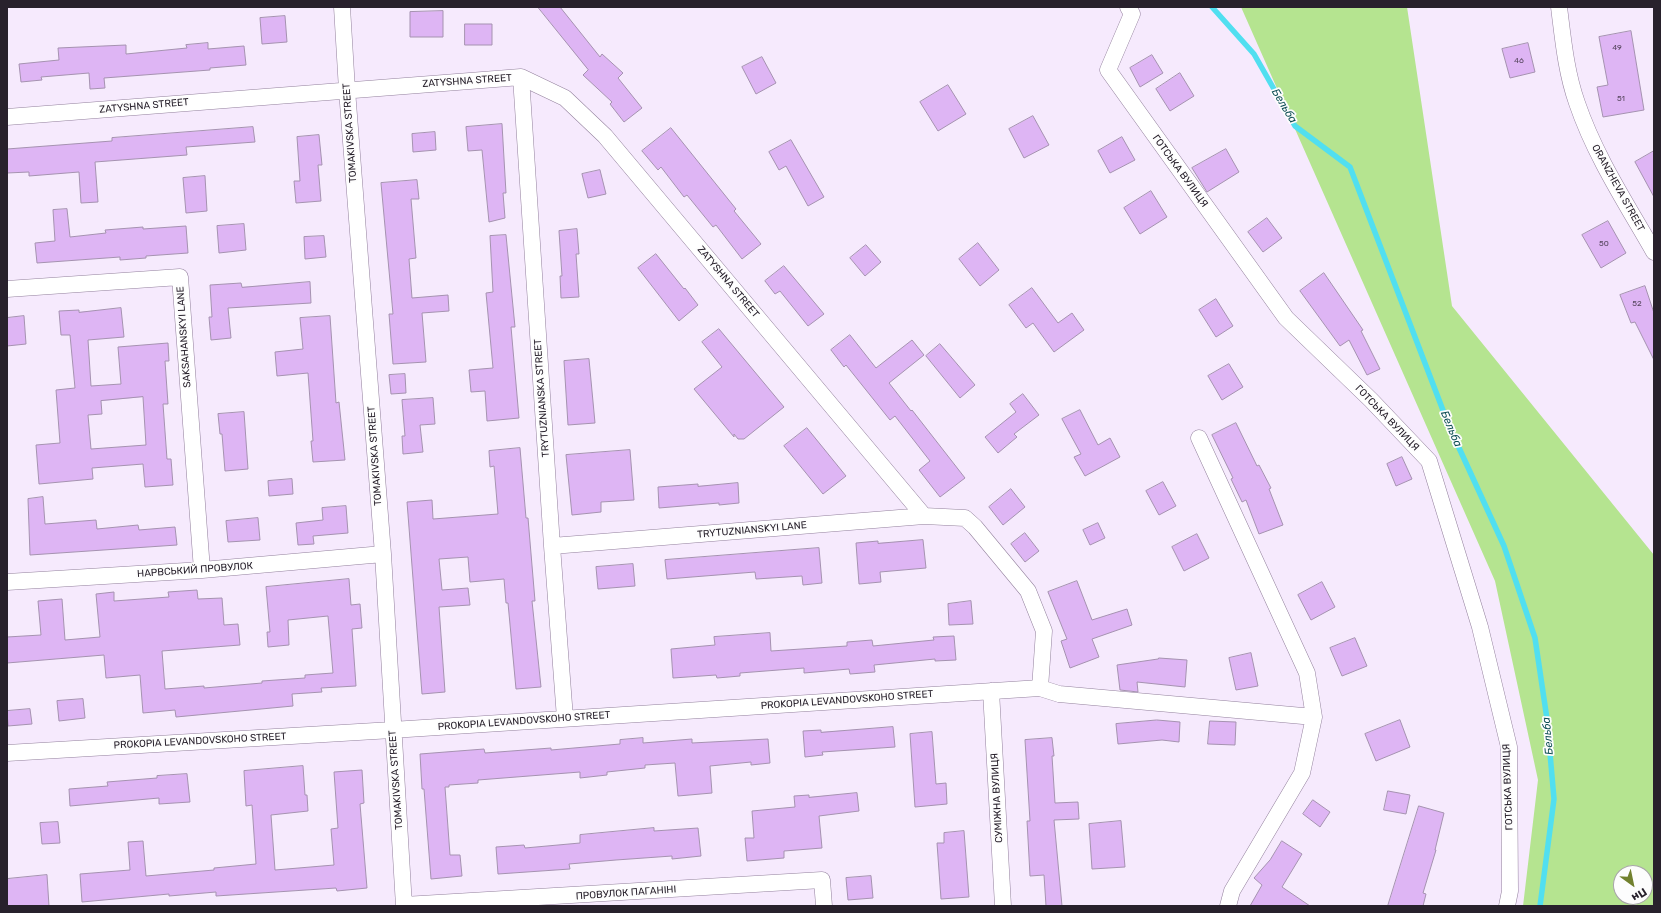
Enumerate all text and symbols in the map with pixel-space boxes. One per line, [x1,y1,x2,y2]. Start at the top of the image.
house number: 49 [1612,43,1622,53]
house number: 46 [1514,56,1524,66]
street label: ZATYSHNA STREET [422,72,512,90]
street label: TOMAKIVSKA STREET [341,83,359,183]
water label: Бельба [1269,86,1299,126]
house number: 51 [1617,94,1625,104]
street label: ZATYSHNA STREET [99,96,189,116]
street label: ГОТСЬКА ВУЛИЦЯ [1150,132,1210,210]
street label: ORANZHEVA STREET [1589,142,1647,234]
house number: 50 [1599,239,1609,249]
street label: ZATYSHNA STREET [695,244,761,320]
street label: SAKSAHANSKYI LANE [174,286,194,388]
house number: 52 [1632,299,1642,309]
street label: TRYTUZNIANSKA STREET [532,338,552,458]
street label: ГОТСЬКА ВУЛИЦЯ [1353,383,1421,453]
street label: TOMAKIVSKA STREET [366,406,384,506]
water label: Бельба [1438,409,1464,449]
street label: TRYTUZNIANSKYI LANE [697,519,807,541]
street label: НАРВСЬКИЙ ПРОВУЛОК [137,560,253,580]
street label: PROKOPIA LEVANDOVSKOHO STREET [760,688,934,712]
street label: PROKOPIA LEVANDOVSKOHO STREET [437,709,611,733]
water label: Бельба [1540,717,1556,755]
street label: PROKOPIA LEVANDOVSKOHO STREET [113,730,287,752]
street label: TOMAKIVSKA STREET [387,730,405,830]
street label: ГОТСЬКА ВУЛИЦЯ [1500,744,1516,830]
street label: СУМІЖНА ВУЛИЦЯ [989,753,1005,843]
north arrow [1613,865,1653,905]
street label: ПРОВУЛОК ПАГАНІНІ [575,884,677,902]
text: Пн [1629,885,1649,904]

